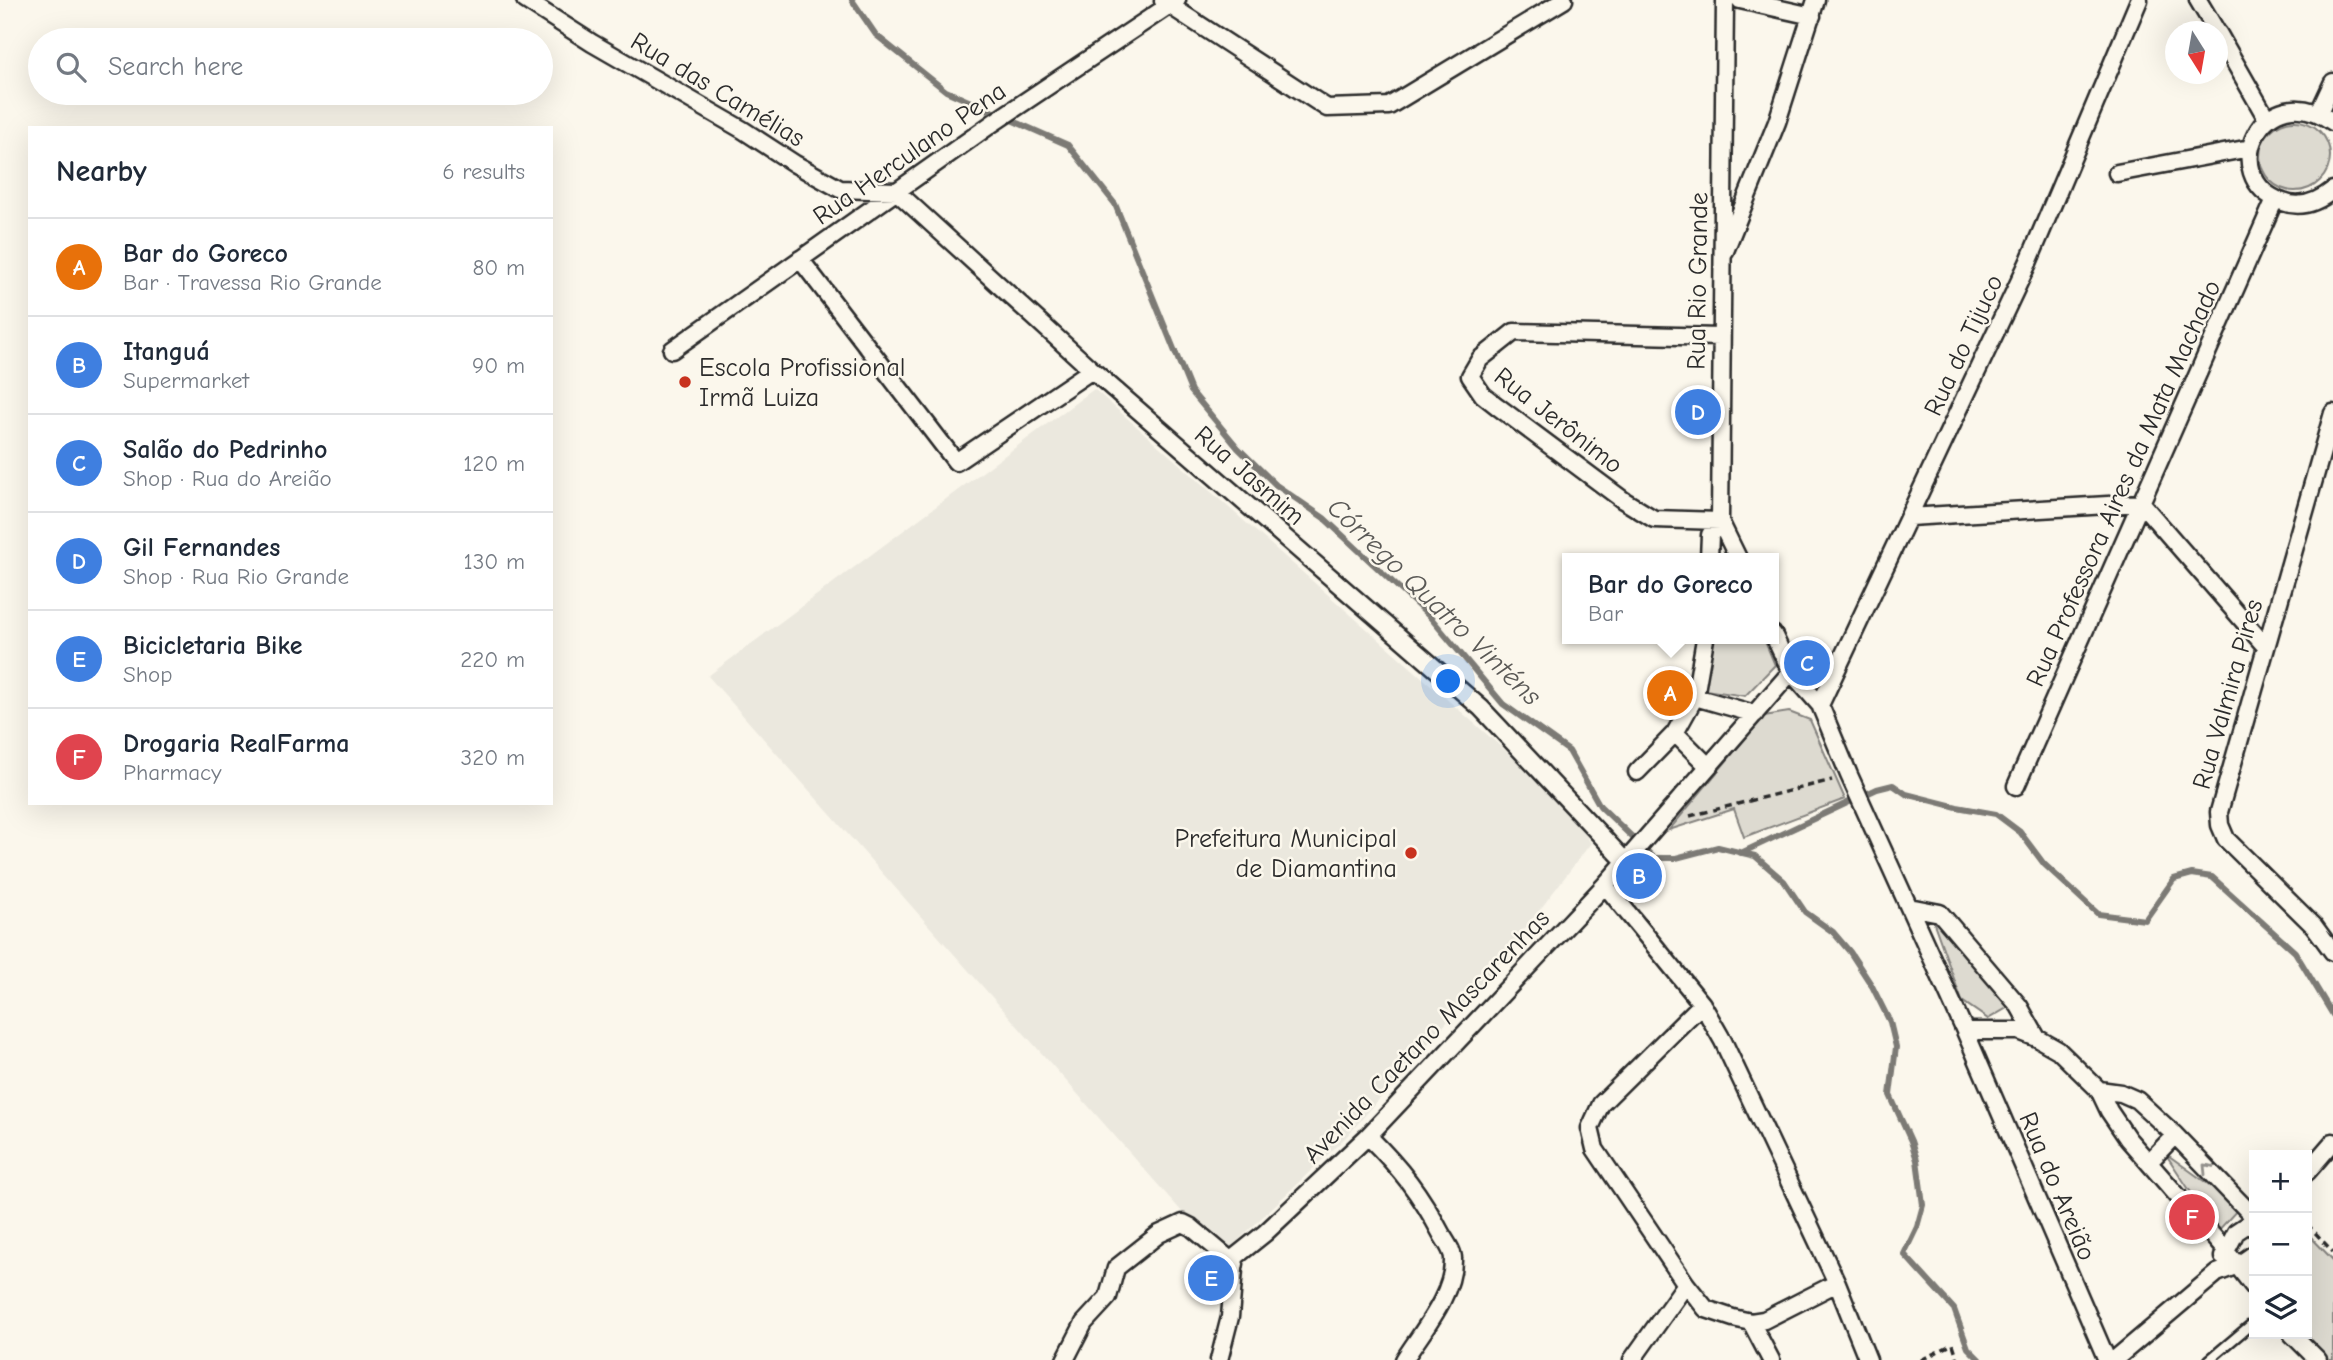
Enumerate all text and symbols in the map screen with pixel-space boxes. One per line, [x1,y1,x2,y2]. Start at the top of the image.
north arrow [2165,21,2228,84]
street label: Rua das Camélias [625,26,810,154]
search box [28,28,553,105]
icon: search [52,48,90,86]
text: Search here [108,52,243,82]
street label: Rua Herculano Pena [807,76,1012,232]
text: Nearby [56,154,147,189]
text: 6 results [442,158,525,185]
street label: Rua Rio Grande [1681,192,1715,370]
text: Bar do Goreco [123,239,288,269]
text: A [73,254,85,281]
text: 80 m [472,254,525,281]
text: Bar · Travessa Rio Grande [123,269,382,296]
street label: Rua do Tijuco [1918,270,2010,421]
street label: Rua Professora Aires da Mata Machado [2020,275,2227,691]
text: Itanguá [123,337,210,367]
text: B [72,352,86,379]
text: 90 m [472,352,525,379]
place label: Escola Profissional Irmã Luiza [699,353,906,413]
street label: Rua Jerônimo [1488,361,1629,480]
text: Supermarket [123,367,249,394]
marker: Escola Profissional Irmã Luiza [677,374,693,390]
pin: D [1675,386,1721,438]
street label: Rua Jasmim [1188,420,1310,532]
text: Salão do Pedrinho [123,435,328,465]
text: C [72,450,86,477]
text: 120 m [463,450,525,477]
text: Shop · Rua do Areião [123,465,332,492]
water label: Córrego Quatro Vinténs [1321,491,1548,712]
text: Gil Fernandes [123,533,280,563]
text: D [72,548,86,575]
text: 130 m [464,548,525,575]
popup [1562,553,1779,644]
text: Shop · Rua Rio Grande [123,563,349,590]
text: Bar do Goreco [1588,570,1753,600]
street label: Rua Valmira Pires [2187,596,2269,793]
text: Bar [1588,600,1623,627]
text: Bicicletaria Bike [123,631,302,661]
pin: C [1784,637,1830,689]
text: E [72,646,86,673]
text: 220 m [460,646,525,673]
text: Shop [123,661,172,688]
your location [1431,664,1465,698]
pin: A [1647,667,1693,719]
text: Drogaria RealFarma [123,729,349,759]
text: F [72,744,86,771]
text: 320 m [461,744,525,771]
text: Pharmacy [123,759,221,786]
place label: Prefeitura Municipal de Diamantina [1175,824,1397,884]
marker: Prefeitura Municipal de Diamantina [1403,845,1419,861]
pin: B [1616,850,1662,902]
street label: Avenida Caetano Mascarenhas [1297,904,1556,1170]
street label: Rua do Areião [2012,1108,2102,1265]
map controls [2249,1150,2312,1339]
button: + [2249,1150,2312,1213]
one-way arrow [2202,1163,2215,1176]
pin: F [2169,1191,2215,1243]
button: − [2249,1213,2312,1276]
pin: E [1188,1252,1234,1304]
button: layers [2249,1276,2312,1339]

